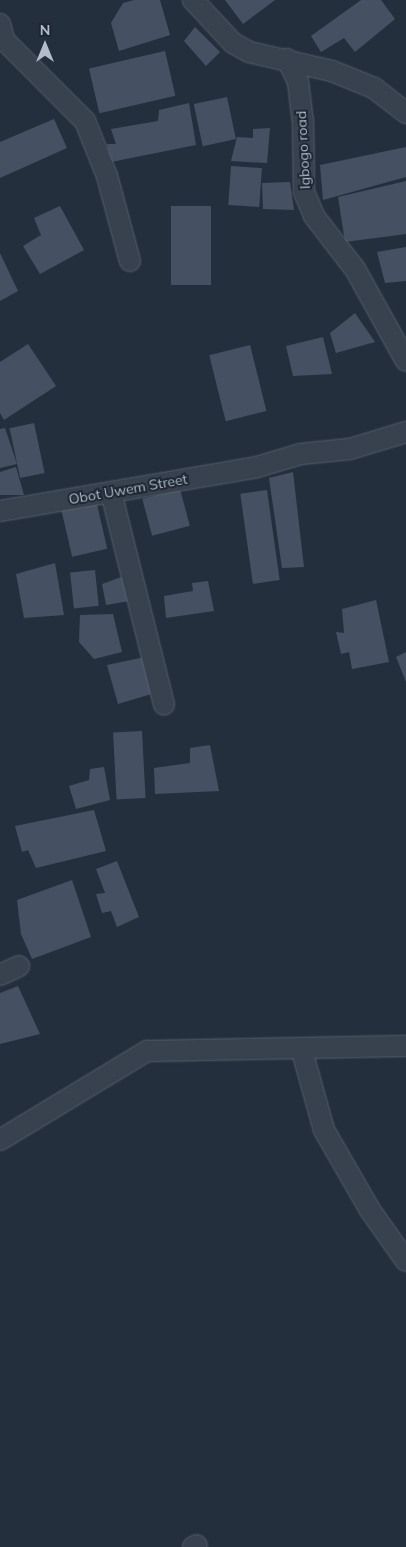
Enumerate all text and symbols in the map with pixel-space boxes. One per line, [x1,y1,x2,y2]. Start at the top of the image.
north arrow [20,20,70,70]
text: N [40,21,50,39]
street label: Igbogo road [293,110,313,190]
street label: Obot Uwem Street [67,470,189,508]

